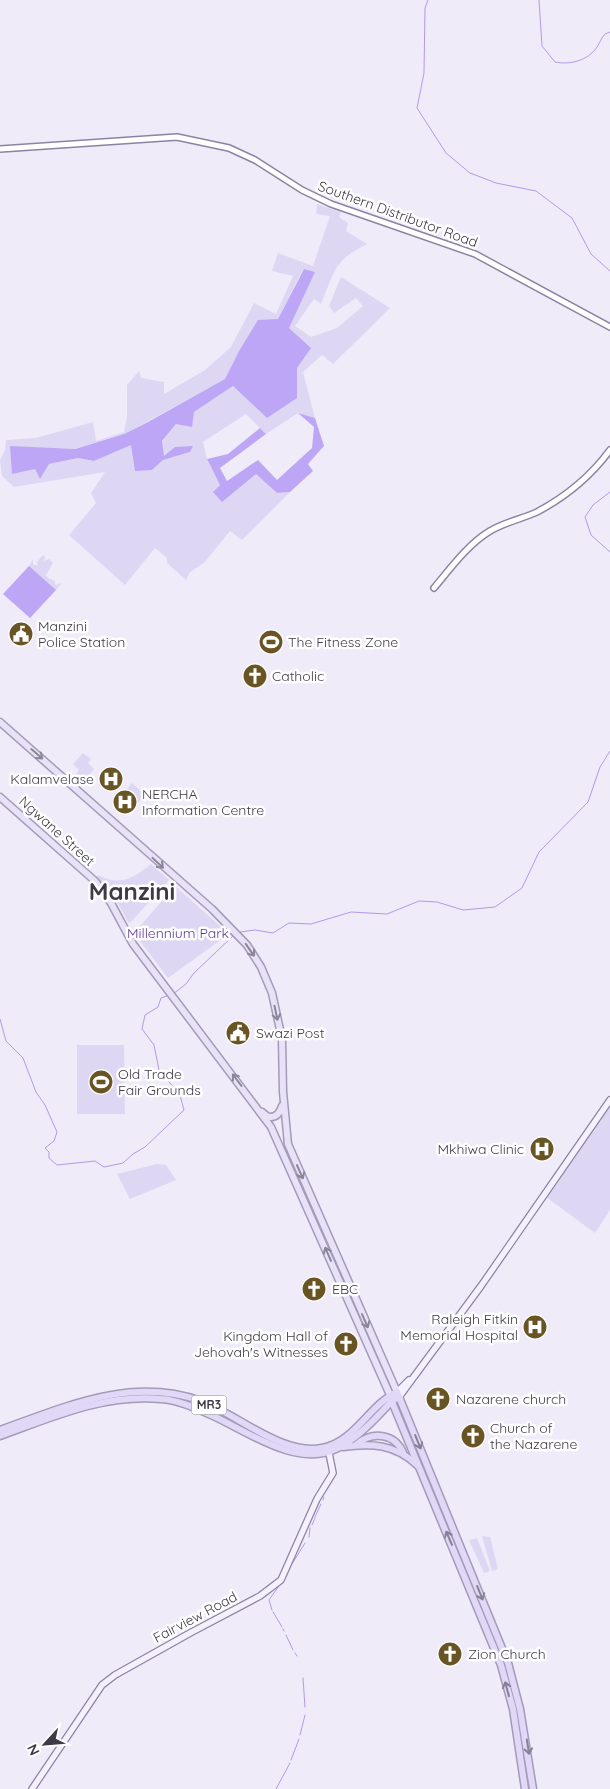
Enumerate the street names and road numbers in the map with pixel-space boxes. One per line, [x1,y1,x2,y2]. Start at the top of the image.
street label: Southern Distributor Road [316,177,480,251]
street label: Ngwane Street [15,792,99,870]
road number: MR3 [192,1396,226,1414]
street label: Fairview Road [150,1587,240,1647]

